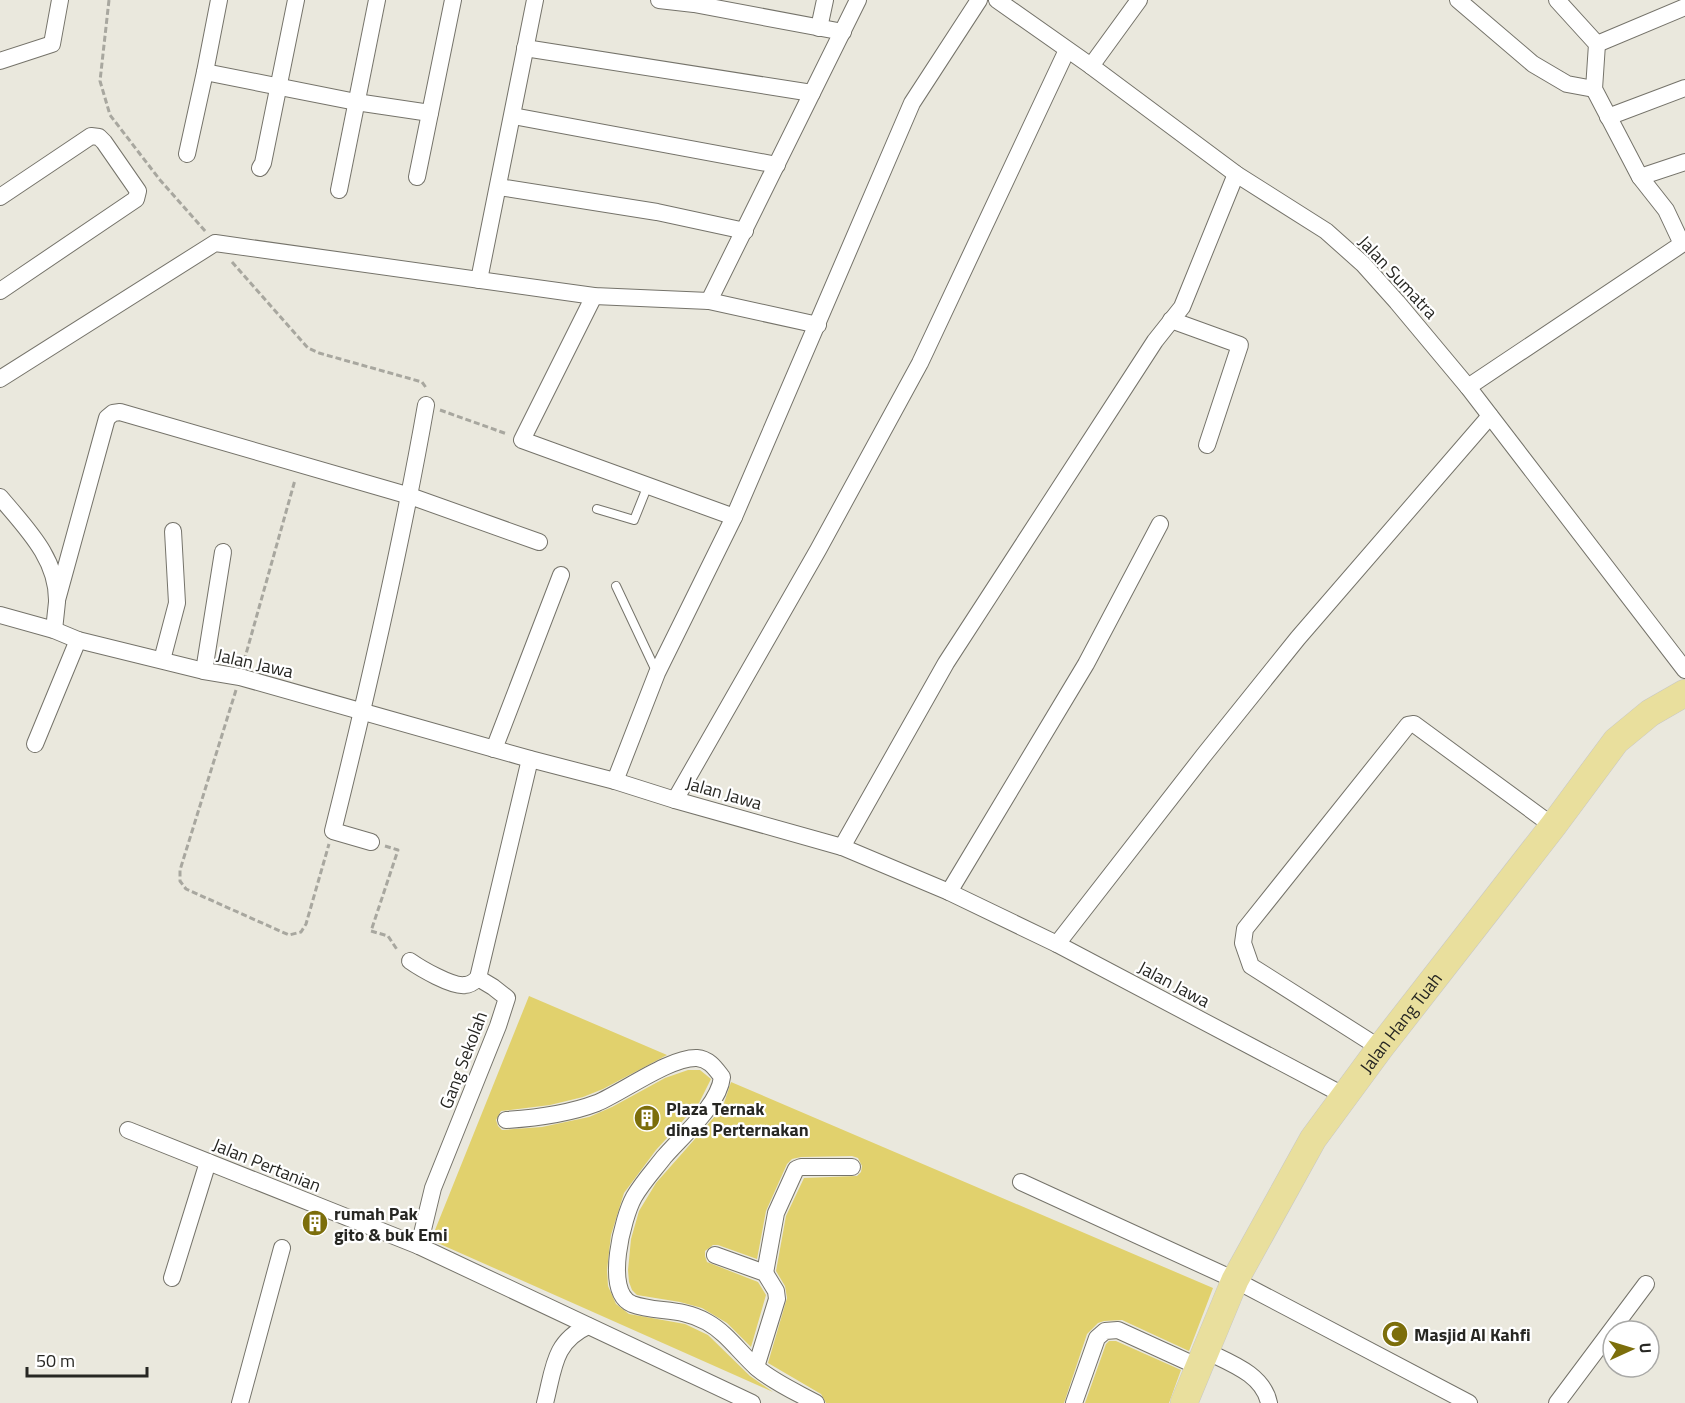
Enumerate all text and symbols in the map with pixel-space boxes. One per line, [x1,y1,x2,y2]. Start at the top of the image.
street label: Jalan Sumatra [1352,229,1444,325]
street label: Jalan Jawa [214,641,296,685]
street label: Jalan Jawa [683,769,765,817]
street label: Jalan Jawa [1133,954,1215,1014]
street label: Jalan Hang Tuah [1353,966,1448,1079]
street label: Gang Sekolah [432,1007,494,1113]
place label: Plaza Ternak dinas Perternakan [666,1095,809,1143]
building icon: Plaza Ternak dinas Perternakan [632,1103,662,1133]
street label: Jalan Pertanian [209,1131,325,1199]
place label: rumah Pak gito & buk Emi [334,1200,448,1248]
building icon: rumah Pak gito & buk Emi [300,1208,330,1238]
mosque icon: Masjid Al Kahfi [1380,1319,1410,1349]
north arrow [1601,1319,1661,1379]
place label: Masjid Al Kahfi [1414,1321,1531,1348]
scale bar [27,1340,147,1378]
text: U [1634,1342,1658,1354]
text: 50 m [36,1347,75,1374]

